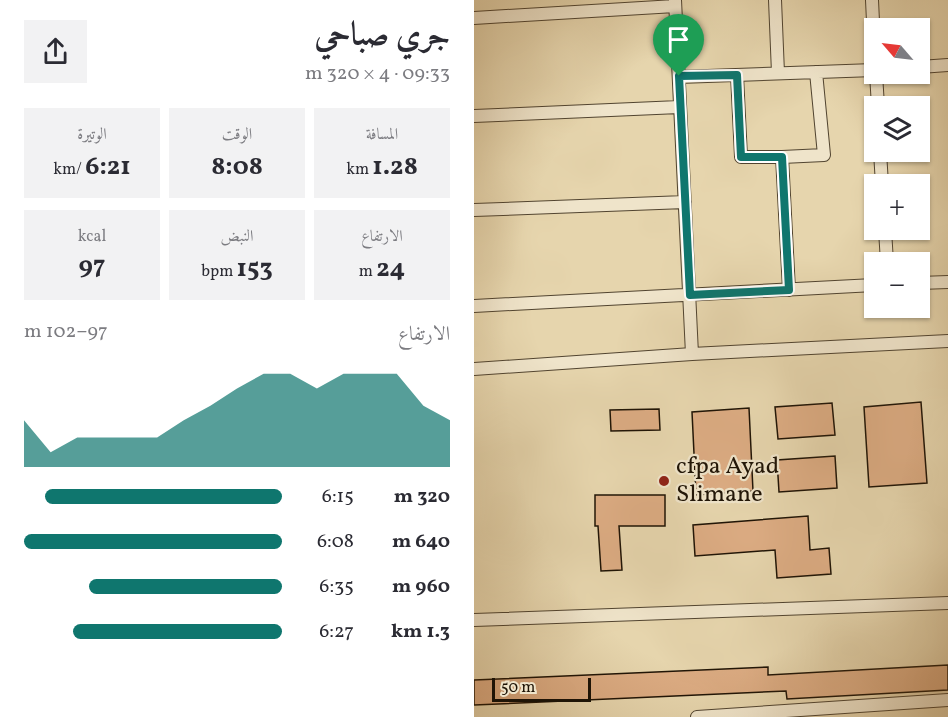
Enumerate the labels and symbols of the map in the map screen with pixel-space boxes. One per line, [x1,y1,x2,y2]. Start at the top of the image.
pin [653,14,704,76]
north arrow [864,18,930,84]
place label: cfpa Ayad Slimane [676,450,779,512]
marker: cfpa Ayad Slimane [657,474,671,488]
scale bar [492,675,591,702]

